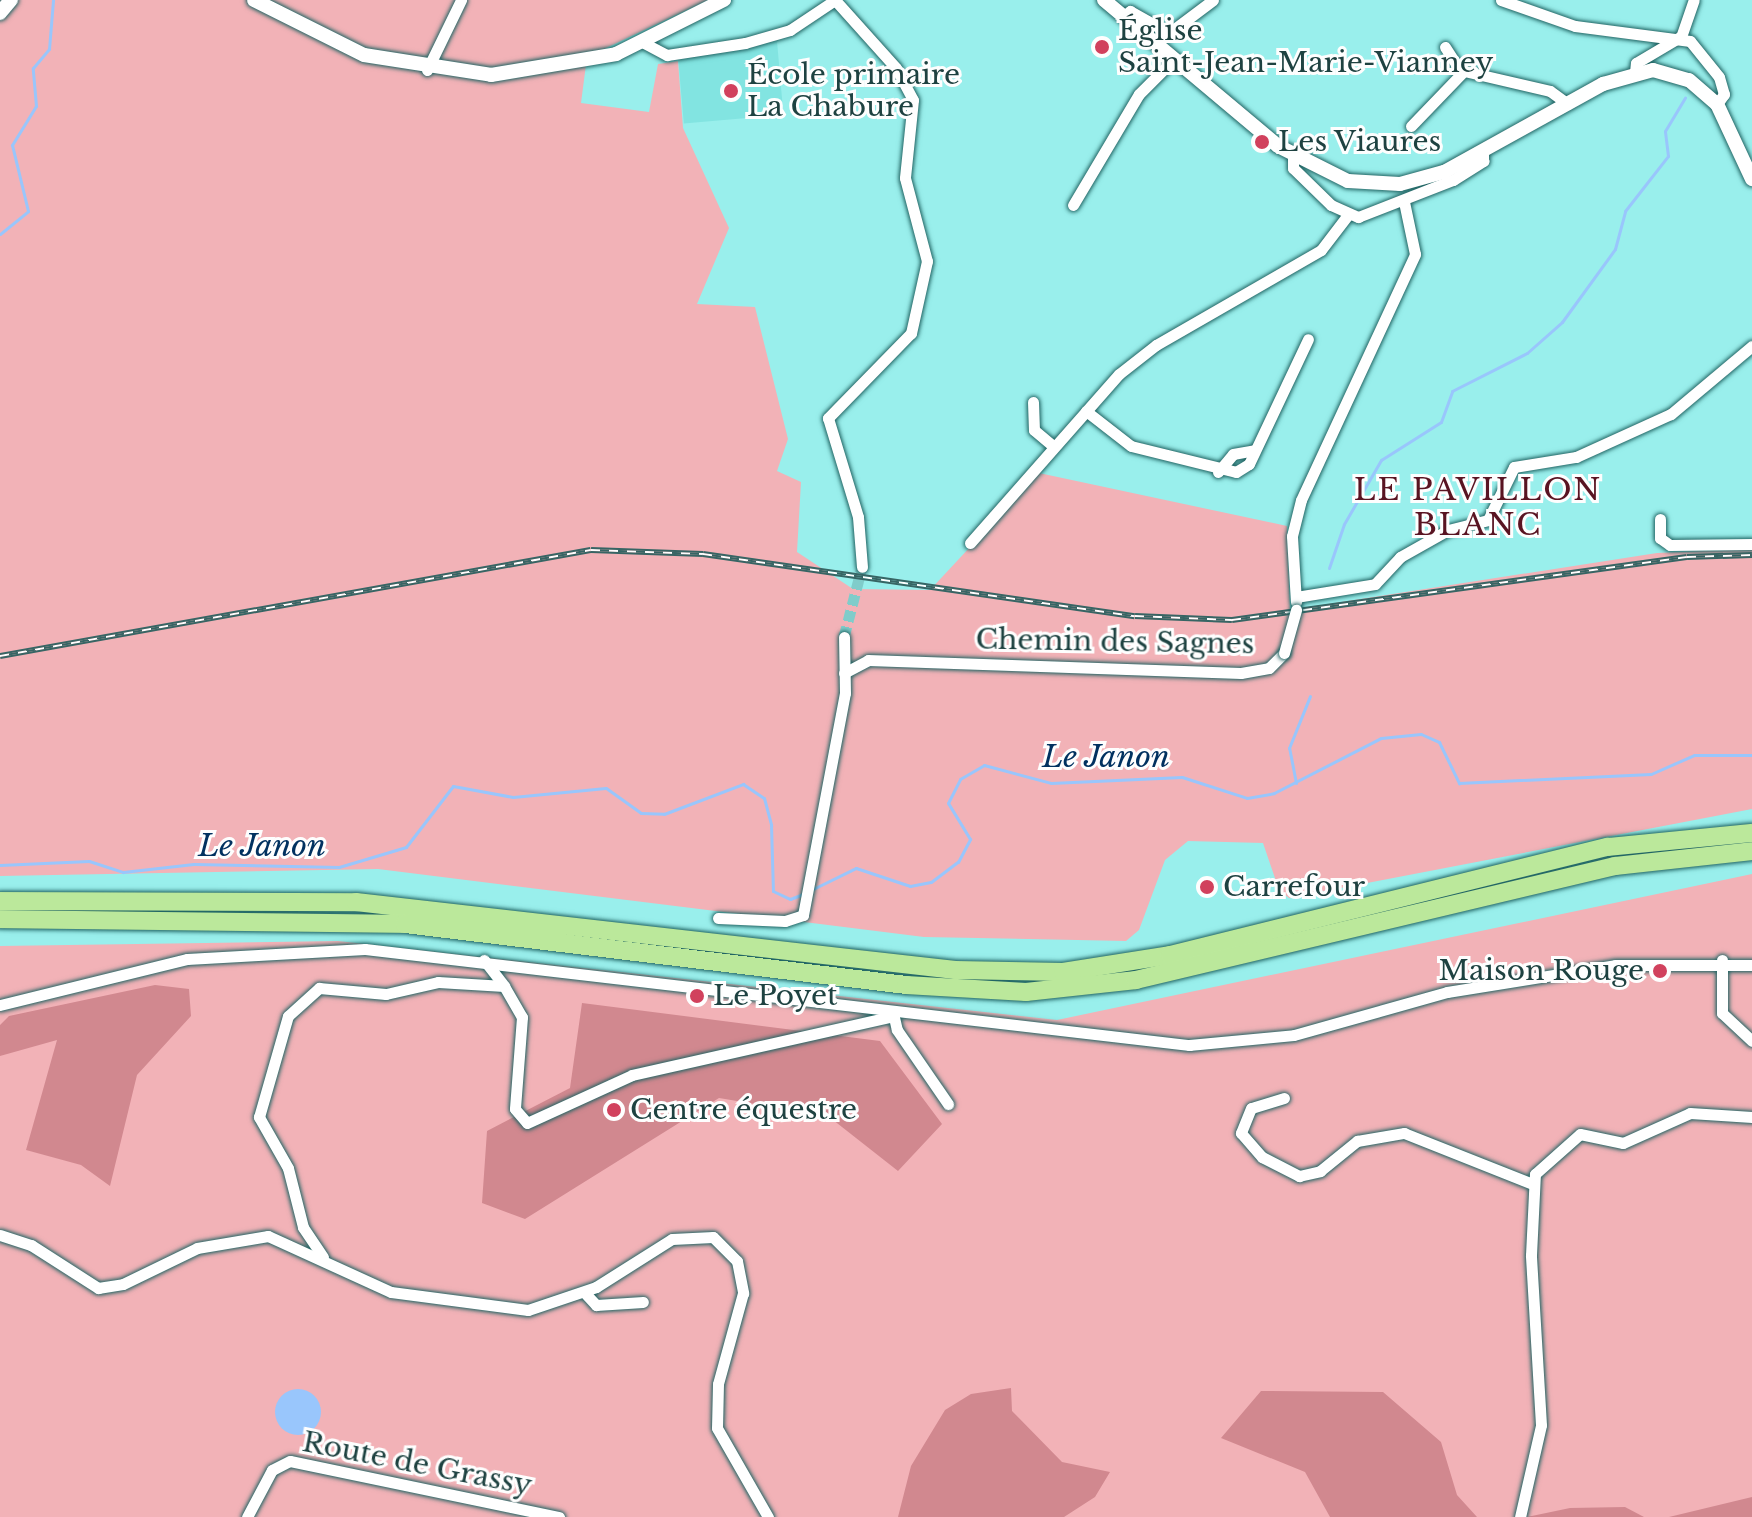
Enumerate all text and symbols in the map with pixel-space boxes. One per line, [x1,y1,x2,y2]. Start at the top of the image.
place label: Église Saint-Jean-Marie-Vianney [1118,14,1493,80]
marker: Église Saint-Jean-Marie-Vianney [1093,38,1111,56]
place label: École primaire La Chabure [747,58,960,124]
marker: École primaire La Chabure [722,82,740,100]
place label: Les Viaures [1278,125,1442,159]
marker: Les Viaures [1253,133,1271,151]
district label: LE PAVILLON BLANC [1354,472,1602,542]
street label: Chemin des Sagnes [975,623,1255,661]
water label: Le Janon [1042,739,1170,775]
water label: Le Janon [198,828,326,864]
place label: Carrefour [1223,870,1365,904]
marker: Carrefour [1198,878,1216,896]
place label: Maison Rouge [1439,954,1644,988]
marker: Maison Rouge [1651,962,1669,980]
place label: Le Poyet [713,979,838,1013]
marker: Le Poyet [688,987,706,1005]
place label: Centre équestre [630,1093,857,1127]
marker: Centre équestre [605,1101,623,1119]
street label: Route de Grassy [300,1425,534,1503]

